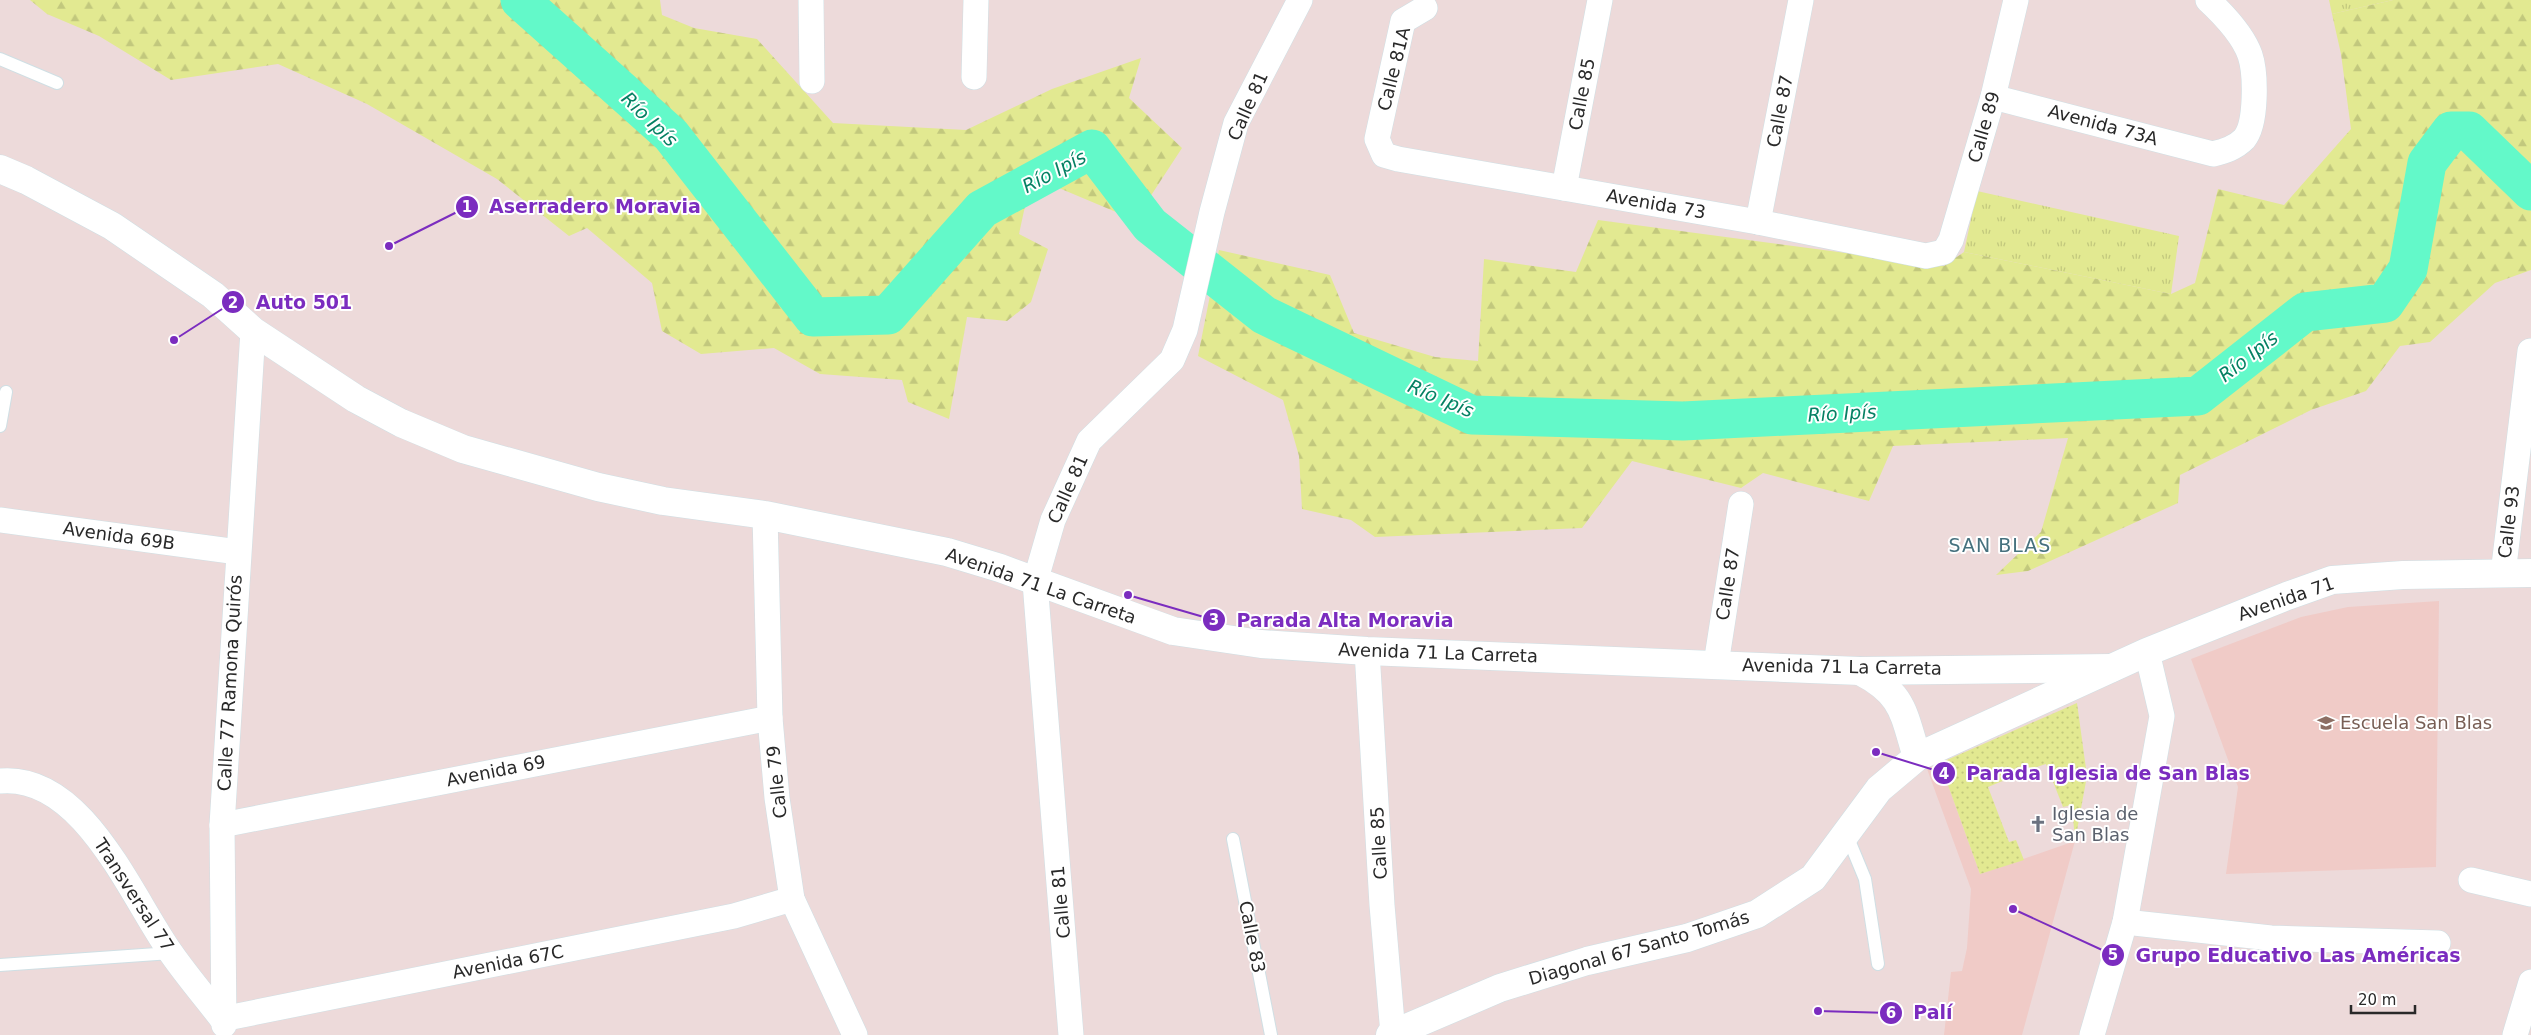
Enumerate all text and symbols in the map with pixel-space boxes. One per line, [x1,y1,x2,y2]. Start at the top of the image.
street label: Calle 81A [1373,24,1414,113]
street label: Calle 85 [1564,56,1599,132]
street label: Calle 81 [1223,68,1272,144]
street label: Calle 87 [1762,73,1797,149]
water label: Río Ipís [618,87,683,151]
street label: Calle 89 [1963,89,2004,165]
street label: Avenida 73A [2046,100,2161,149]
water label: Río Ipís [1018,145,1090,197]
street label: Avenida 73 [1605,184,1707,223]
callout: Aserradero Moravia [454,190,711,224]
text: Aserradero Moravia [489,195,701,217]
text: 1 [462,198,472,216]
callout: Auto 501 [221,285,362,319]
text: Auto 501 [256,291,352,313]
text: 2 [228,294,238,312]
water label: Río Ipís [2214,326,2282,386]
water label: Río Ipís [1405,374,1477,422]
water label: Río Ipís [1807,400,1877,426]
street label: Calle 81 [1043,451,1092,527]
street label: Calle 93 [2494,484,2523,560]
street label: Avenida 69B [62,517,176,554]
district label: SAN BLAS [1949,534,2051,556]
street label: Avenida 71 La Carreta [943,543,1139,628]
street label: Calle 87 [1711,546,1744,622]
street label: Avenida 71 [2235,572,2337,625]
street label: Calle 77 Ramona Quirós [213,574,246,792]
callout: Parada Alta Moravia [1202,603,1464,637]
text: Parada Alta Moravia [1236,609,1454,631]
text: 3 [1209,611,1219,629]
street label: Avenida 71 La Carreta [1338,639,1538,666]
street label: Avenida 71 La Carreta [1742,654,1942,679]
place label: Escuela San Blas [2340,712,2492,733]
school or university icon: Escuela San Blas [2316,713,2336,733]
street label: Calle 79 [762,744,791,820]
street label: Avenida 69 [445,751,547,790]
callout: Parada Iglesia de San Blas [1931,756,2260,790]
text: Parada Iglesia de San Blas [1966,762,2250,784]
text: 4 [1939,765,1949,783]
place label: Iglesia de San Blas [2052,803,2138,845]
street label: Calle 85 [1366,806,1391,880]
church icon: Iglesia de San Blas [2028,814,2048,834]
street label: Transversal 77 [89,833,179,955]
street label: Calle 81 [1047,865,1074,939]
street label: Calle 83 [1235,899,1270,975]
street label: Diagonal 67 Santo Tomás [1526,906,1752,989]
callout: Grupo Educativo Las Américas [2101,938,2471,972]
street label: Avenida 67C [450,940,565,983]
text: Grupo Educativo Las Américas [2135,944,2461,966]
text: 5 [2108,946,2118,964]
scale bar [2351,982,2415,1014]
text: 20 m [2358,991,2396,1009]
callout: Palí [1878,996,1962,1030]
text: Palí [1913,1001,1954,1023]
text: 6 [1886,1004,1896,1022]

